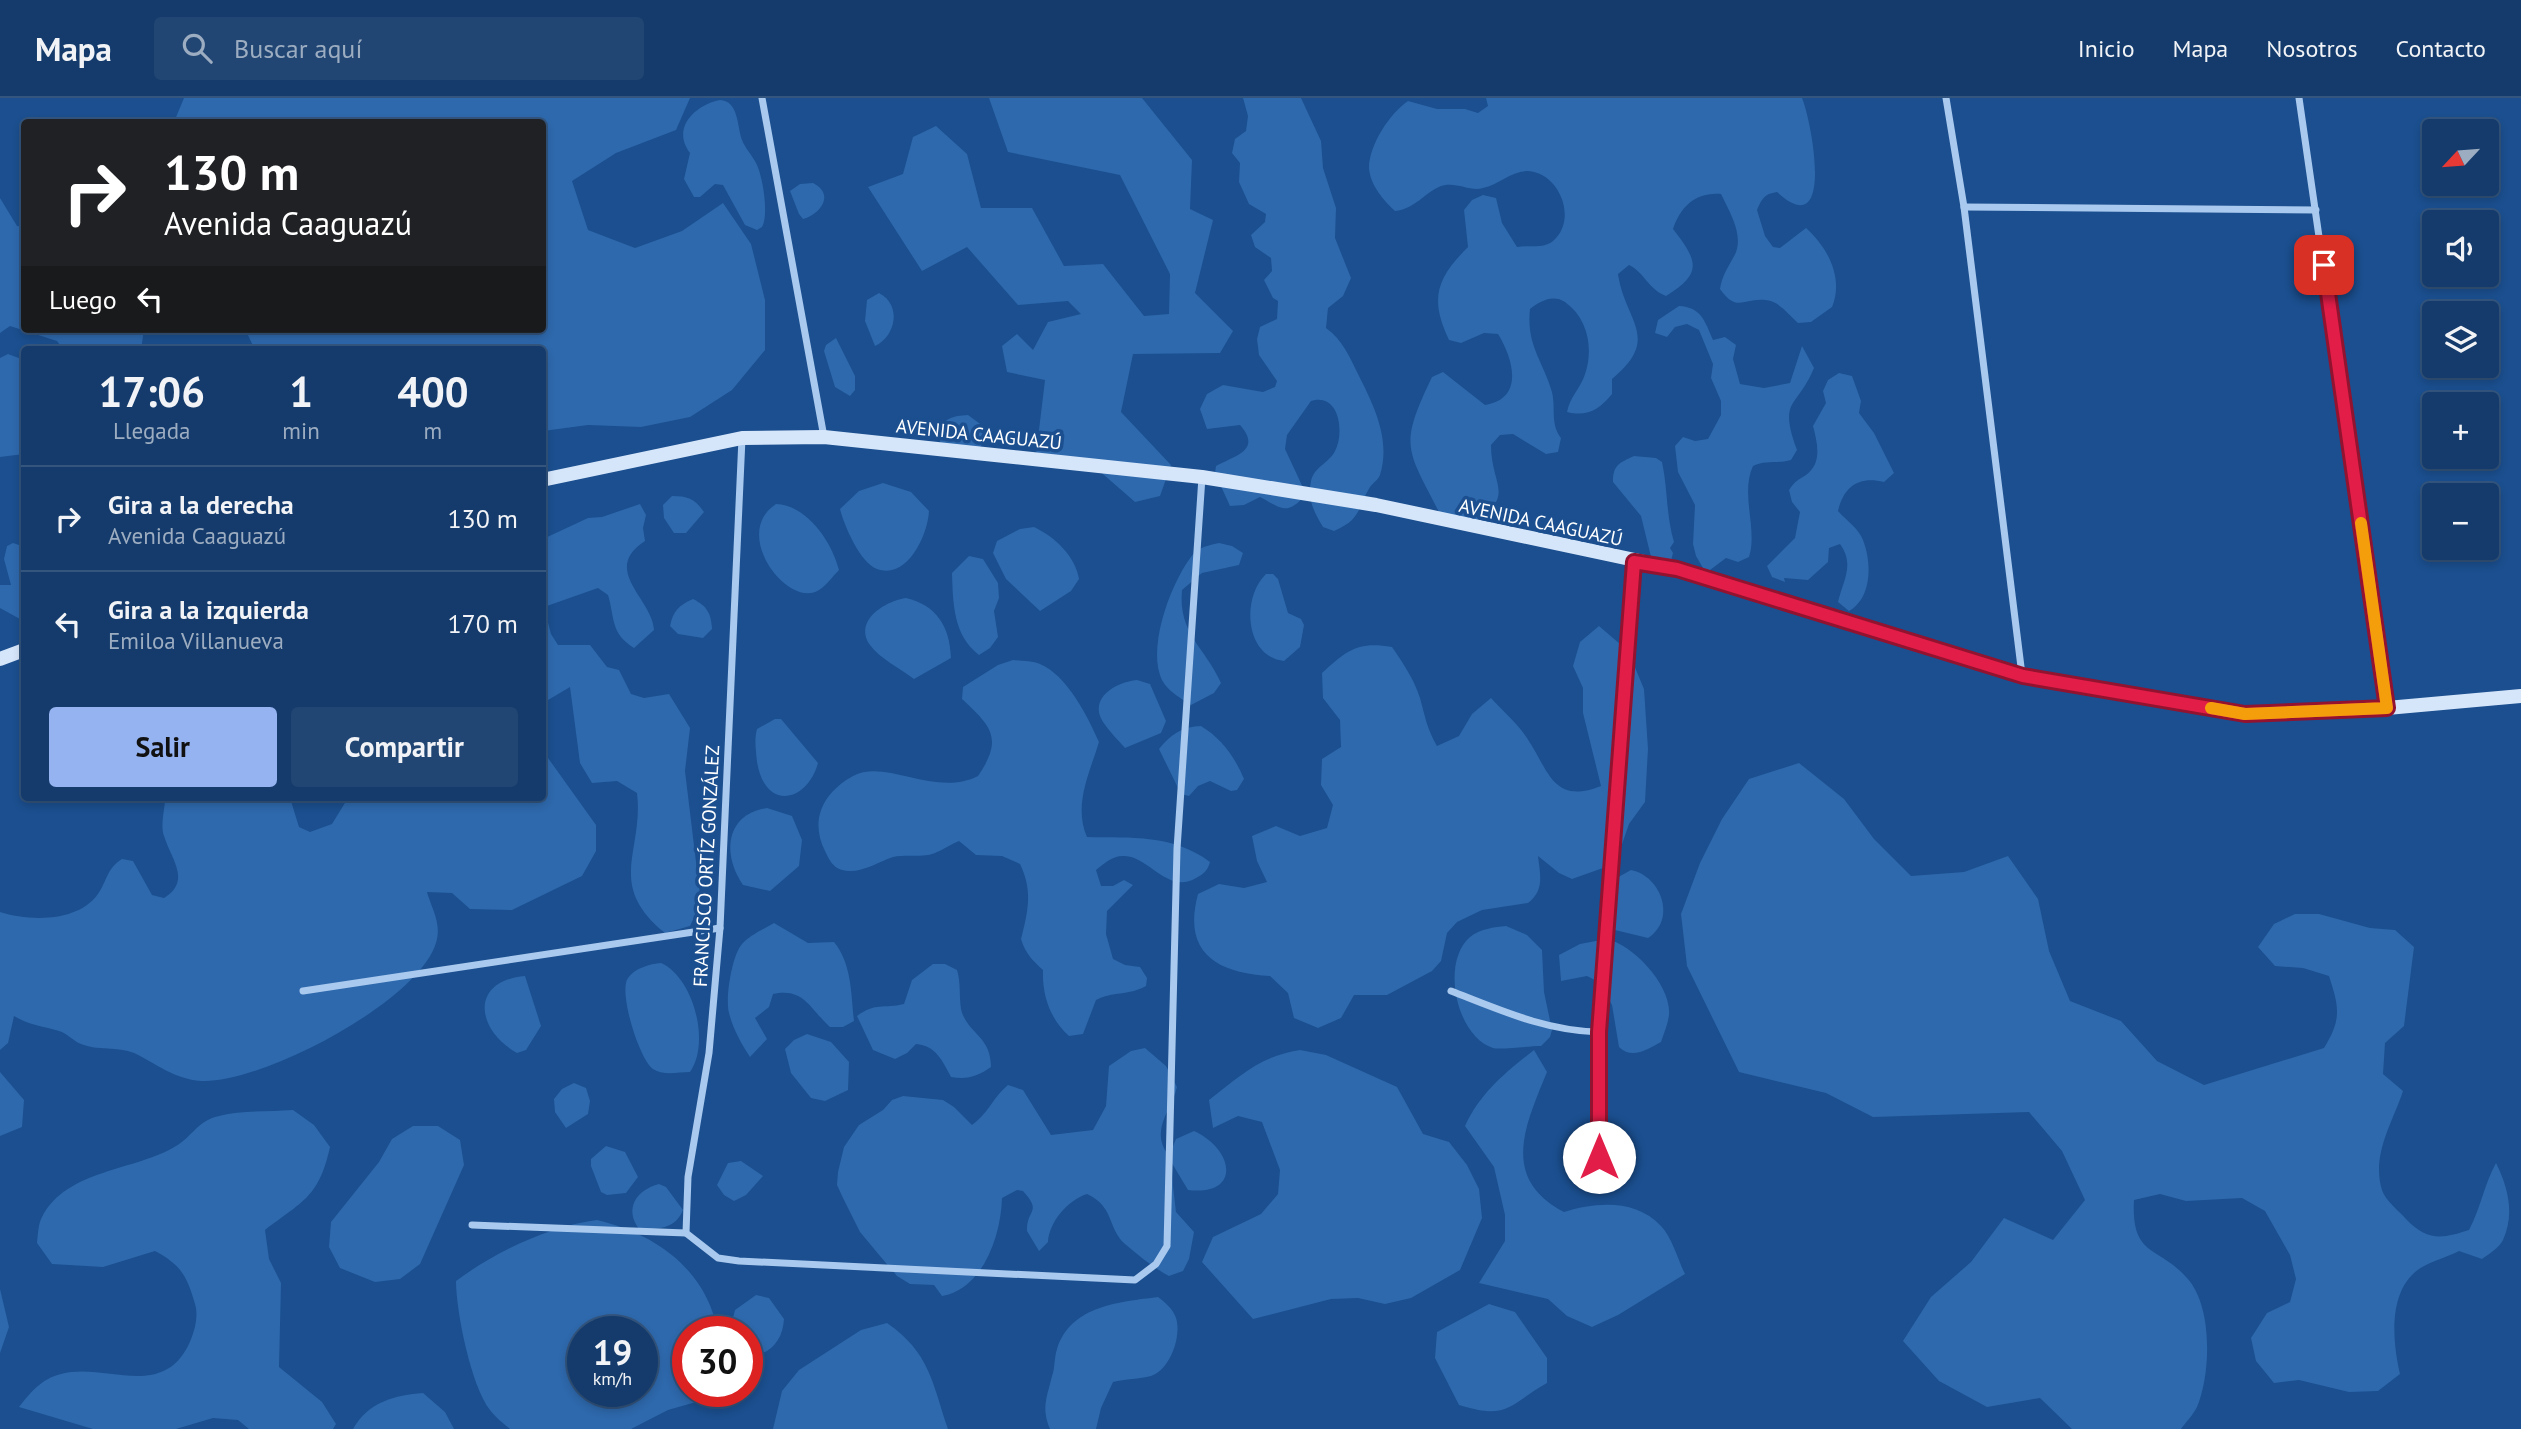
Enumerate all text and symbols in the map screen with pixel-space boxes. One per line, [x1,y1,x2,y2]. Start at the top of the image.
search box [154,17,644,80]
text: Mapa [35,27,112,70]
icon: search [178,29,216,67]
text: Buscar aquí [234,32,362,65]
text: Inicio [2078,33,2135,64]
text: Mapa [2173,33,2228,64]
text: Nosotros [2266,33,2358,64]
text: Contacto [2396,33,2486,64]
north arrow [2422,119,2499,196]
map controls [2422,119,2499,560]
text: 130 m [164,140,299,204]
icon: right [49,147,140,238]
text: Avenida Caaguazú [164,202,412,244]
button: sound [2422,210,2499,287]
pin [2294,235,2354,295]
icon: arrive [2305,246,2343,284]
icon: left [131,280,169,318]
text: Luego [49,283,117,316]
button: layers [2422,301,2499,378]
text: 17:06 [98,364,205,419]
text: 1 [289,364,313,419]
text: 400 [397,364,469,419]
button: + [2422,392,2499,469]
street label: AVENIDA CAAGUAZÚ [895,413,1063,455]
text: Llegada [113,416,190,445]
text: min [282,416,320,445]
text: m [424,416,442,445]
button: − [2422,483,2499,560]
text: Gira a la derecha [108,488,294,521]
street label: AVENIDA CAAGUAZÚ [1457,493,1625,551]
icon: right [49,500,87,538]
text: 130 m [447,502,518,535]
text: Avenida Caaguazú [108,521,286,550]
text: Gira a la izquierda [108,593,309,626]
icon: left [49,605,87,643]
text: 170 m [447,607,518,640]
text: Emiloa Villanueva [108,626,284,655]
button: Salir [49,707,277,787]
button: Compartir [291,707,518,787]
street label: FRANCISCO ORTÍZ GONZÁLEZ [688,744,724,988]
position arrow [1562,1120,1636,1194]
speed limit sign: 30 [672,1316,763,1407]
text: 19 [593,1329,632,1375]
text: km/h [593,1367,632,1390]

